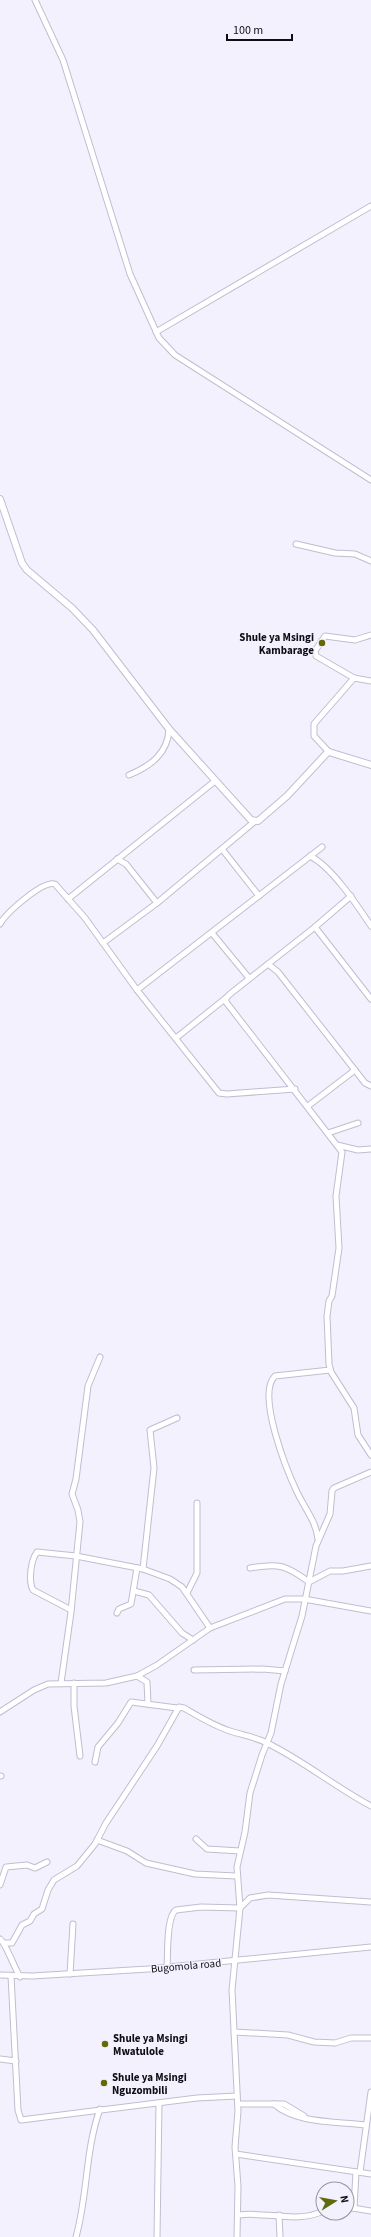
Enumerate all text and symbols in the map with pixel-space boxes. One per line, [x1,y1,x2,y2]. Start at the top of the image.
scale bar [227,16,292,42]
text: 100 m [233,22,263,39]
place label: Shule ya Msingi Kambarage [239,630,314,658]
marker: Shule ya Msingi Kambarage [317,638,327,648]
street label: Bugomola road [150,1955,222,1977]
place label: Shule ya Msingi Mwatulole [113,2031,188,2059]
marker: Shule ya Msingi Mwatulole [100,2039,110,2049]
place label: Shule ya Msingi Nguzombili [112,2070,187,2098]
marker: Shule ya Msingi Nguzombili [99,2078,109,2088]
north arrow [315,2181,355,2221]
text: N [336,2194,352,2204]

